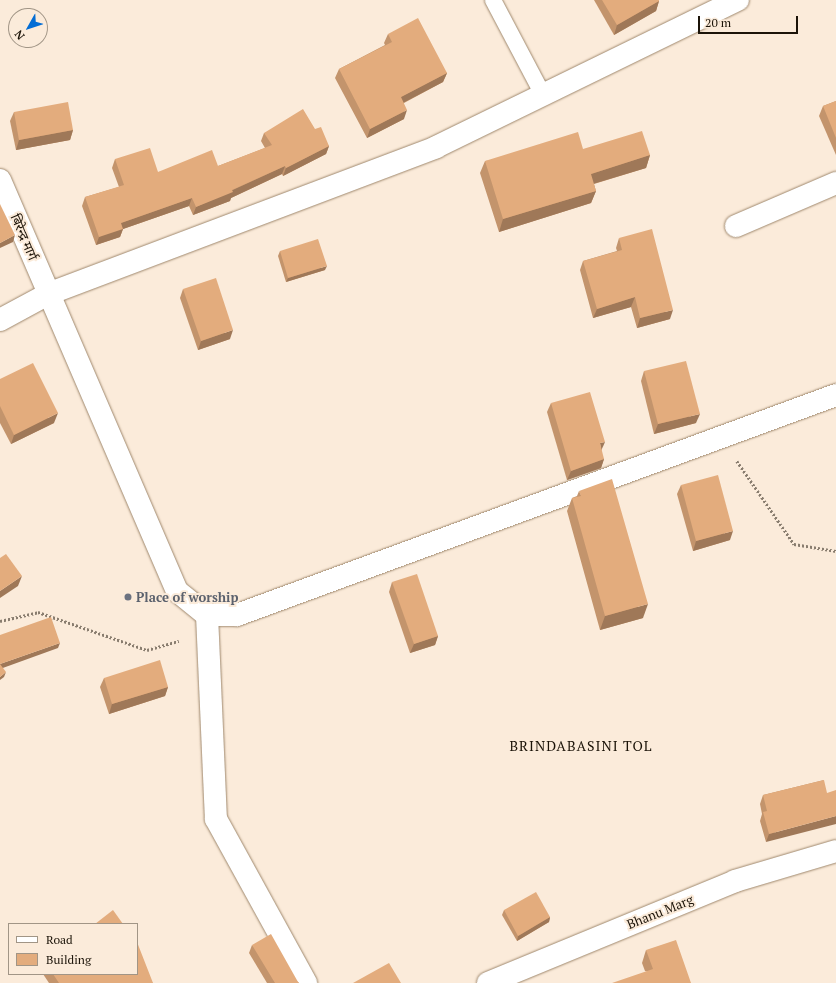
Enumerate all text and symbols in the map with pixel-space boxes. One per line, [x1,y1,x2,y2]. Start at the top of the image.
north arrow [8,8,48,48]
scale bar [700,8,800,34]
text: 20 m [705,15,731,30]
text: N [11,27,28,43]
street label: बिरेन्द्र मार्ग [7,212,41,262]
place label: Place of worship [136,589,238,605]
marker: Place of worship [123,592,133,602]
district label: BRINDABASINI TOL [510,738,652,754]
street label: Bhanu Marg [625,892,695,932]
legend [8,923,138,975]
text: Road [46,932,73,947]
text: Building [46,952,91,967]

